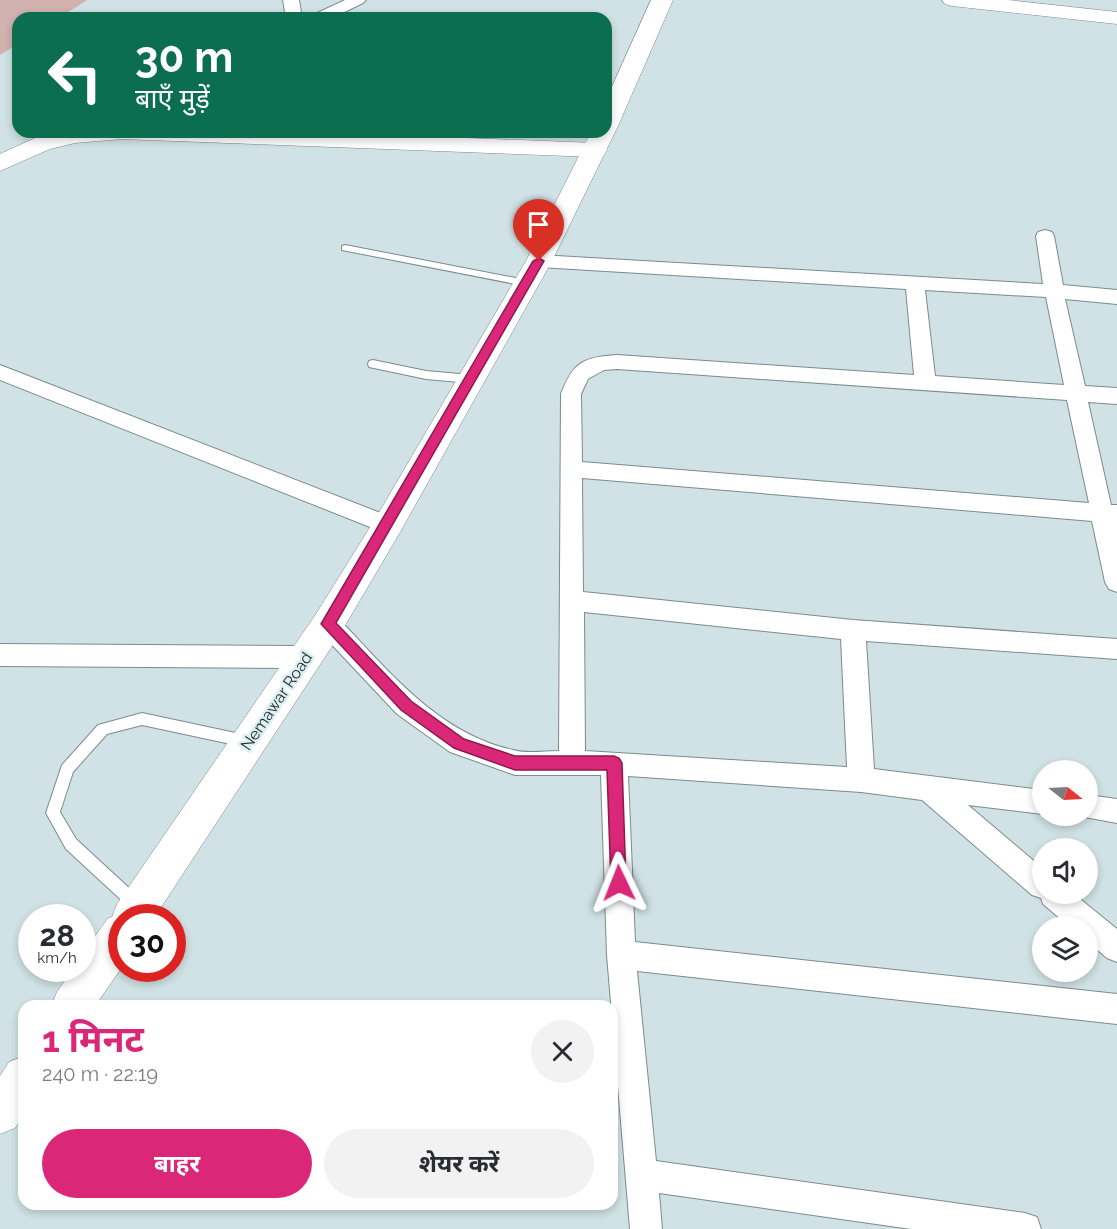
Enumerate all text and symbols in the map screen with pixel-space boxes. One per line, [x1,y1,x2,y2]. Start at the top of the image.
text: 30 m [135,33,233,82]
icon: left [36,36,114,114]
text: बाएँ मुड़ें [135,83,210,114]
pin [513,199,564,261]
icon: arrive [522,208,555,241]
street label: Nemawar Road [237,649,316,754]
north arrow [1032,760,1098,826]
map controls [1032,760,1098,982]
button: sound [1032,838,1098,904]
position arrow [587,851,651,915]
speed limit sign: 30 [108,904,186,982]
button: layers [1032,916,1098,982]
text: 28 [39,918,75,953]
text: km/h [37,949,77,967]
text: 1 मिनट [42,1018,144,1060]
button: close [531,1020,594,1083]
text: 240 m · 22:19 [42,1062,158,1086]
button: बाहर [42,1129,312,1198]
button: शेयर करें [324,1129,594,1198]

